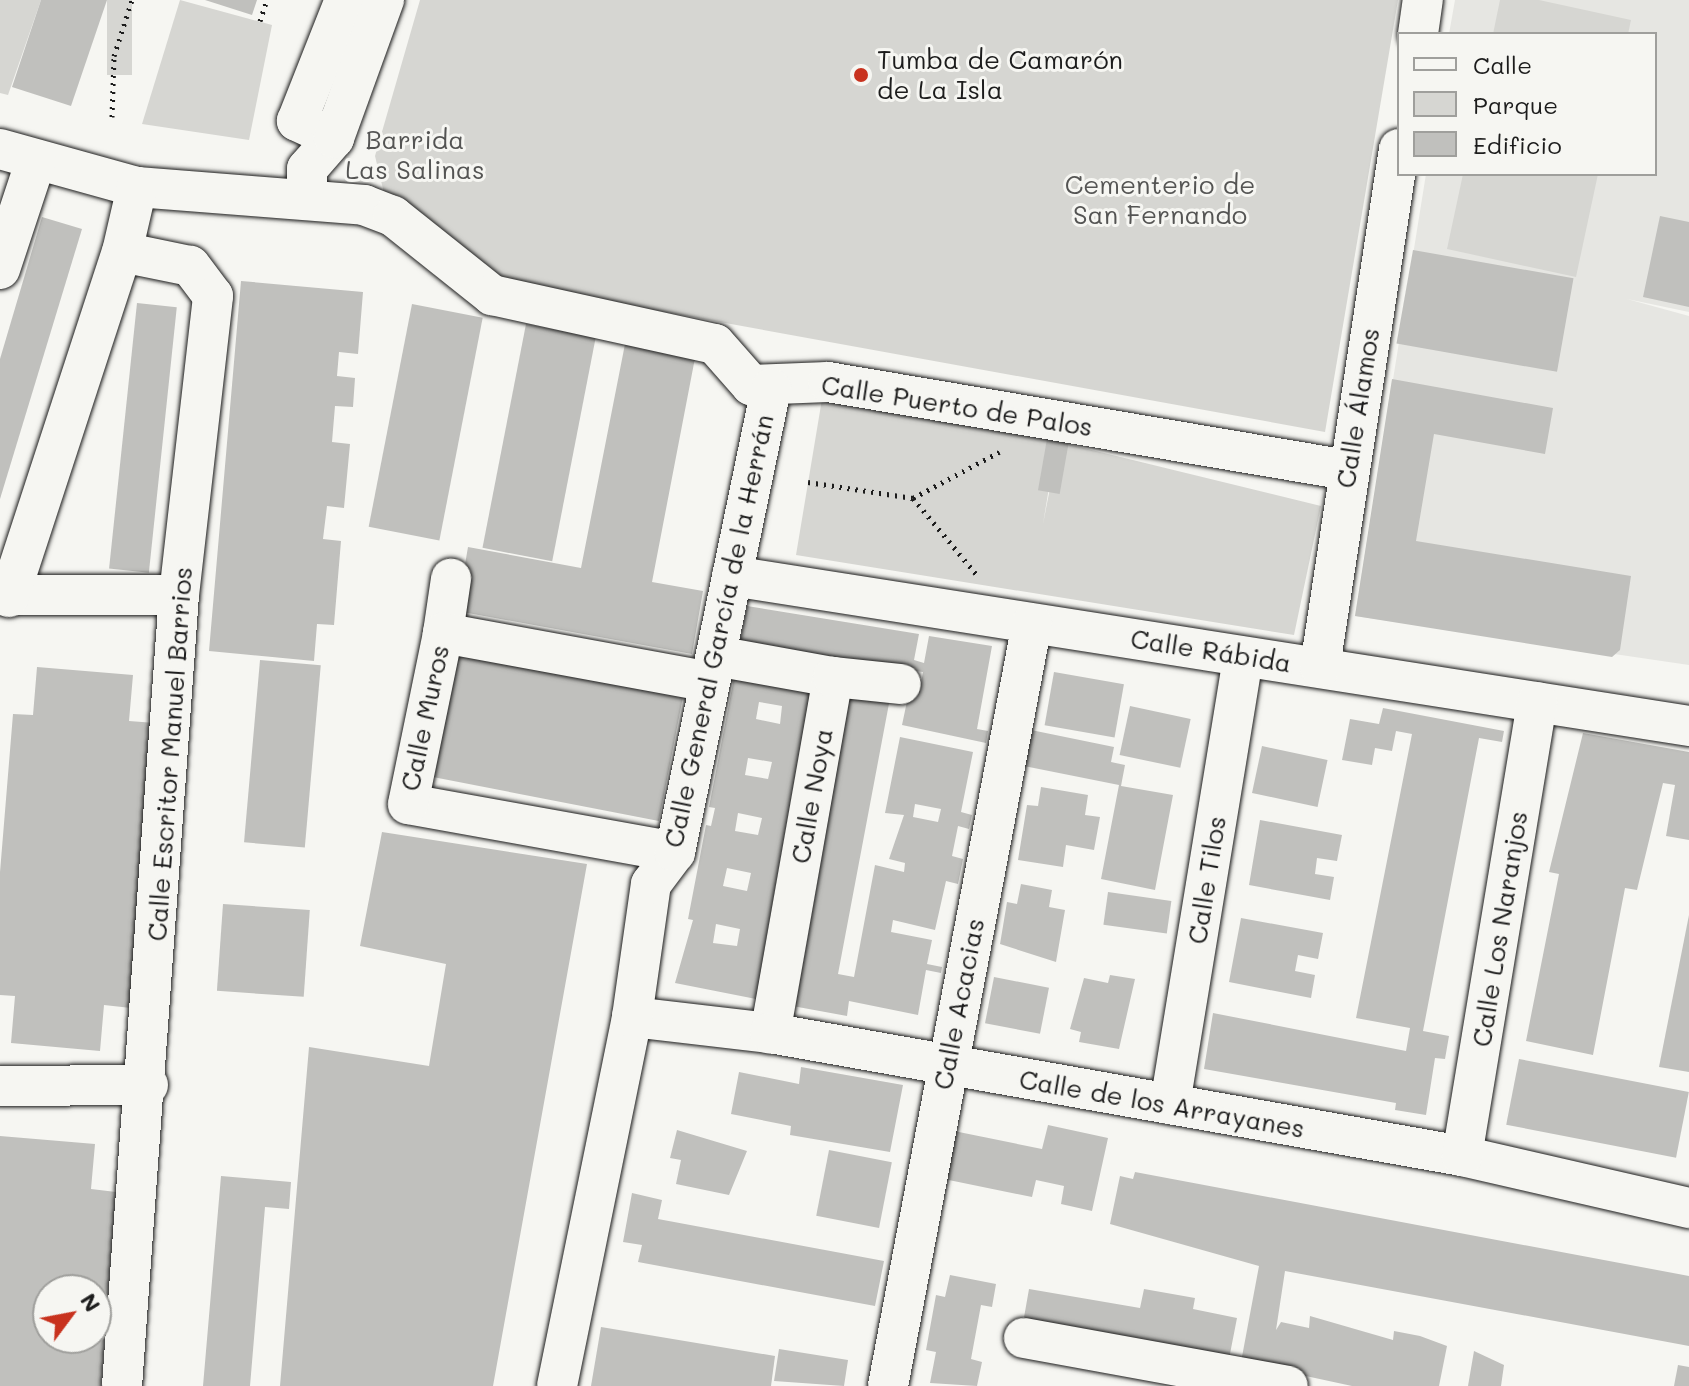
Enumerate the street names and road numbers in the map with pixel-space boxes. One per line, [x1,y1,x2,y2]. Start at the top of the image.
street label: Calle Álamos [1330,326,1386,490]
street label: Calle Puerto de Palos [819,369,1095,443]
street label: Calle General García de la Herrán [658,412,780,850]
street label: Calle Escritor Manuel Barrios [141,566,199,942]
street label: Calle Rábida [1128,623,1294,679]
street label: Calle Muros [394,642,456,794]
street label: Calle Noya [785,726,839,866]
street label: Calle Los Naranjos [1466,809,1534,1049]
street label: Calle Tilos [1181,814,1233,946]
street label: Calle Acacias [927,916,991,1092]
street label: Calle de los Arrayanes [1017,1064,1307,1144]

